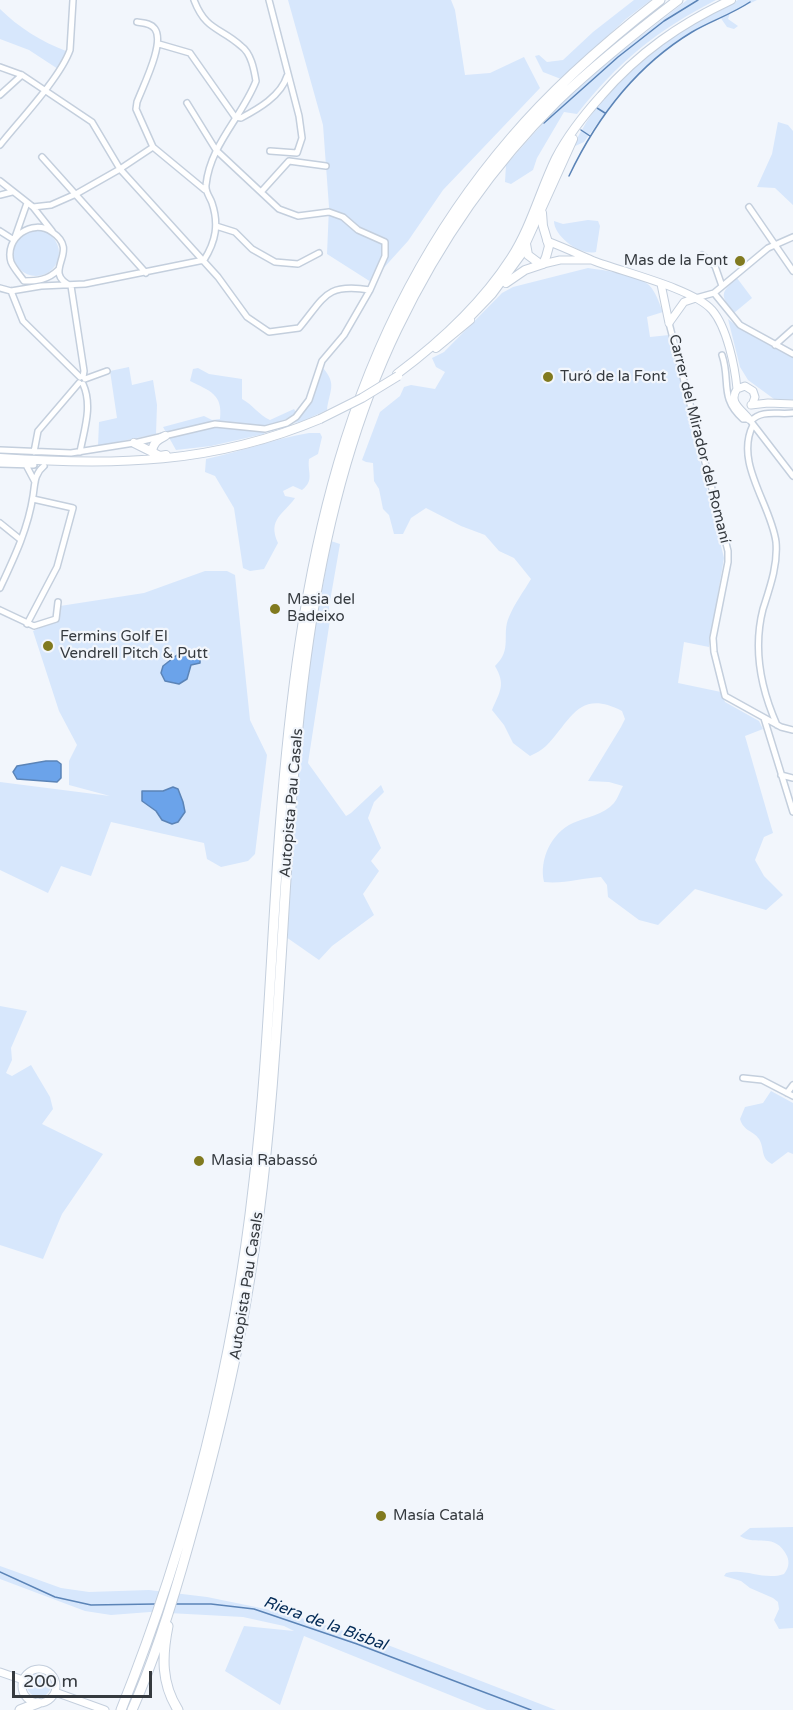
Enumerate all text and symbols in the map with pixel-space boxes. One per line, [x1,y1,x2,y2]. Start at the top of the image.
place label: Mas de la Font [624,252,728,270]
marker: Mas de la Font [733,254,747,268]
street label: Carrer del Mirador del Romaní [664,333,734,545]
place label: Turó de la Font [560,368,666,386]
marker: Turó de la Font [541,370,555,384]
place label: Masia del Badeixo [287,591,355,626]
marker: Masia del Badeixo [268,602,282,616]
place label: Fermins Golf El Vendrell Pitch & Putt [60,628,208,663]
marker: Fermins Golf El Vendrell Pitch & Putt [41,639,55,653]
street label: Autopista Pau Casals [277,728,307,878]
place label: Masia Rabassó [211,1152,318,1170]
marker: Masia Rabassó [192,1154,206,1168]
street label: Autopista Pau Casals [226,1211,268,1361]
place label: Masía Catalá [393,1507,484,1525]
marker: Masía Catalá [374,1509,388,1523]
water label: Riera de la Bisbal [261,1593,389,1655]
scale bar [15,1659,154,1697]
text: 200 m [23,1670,78,1692]

